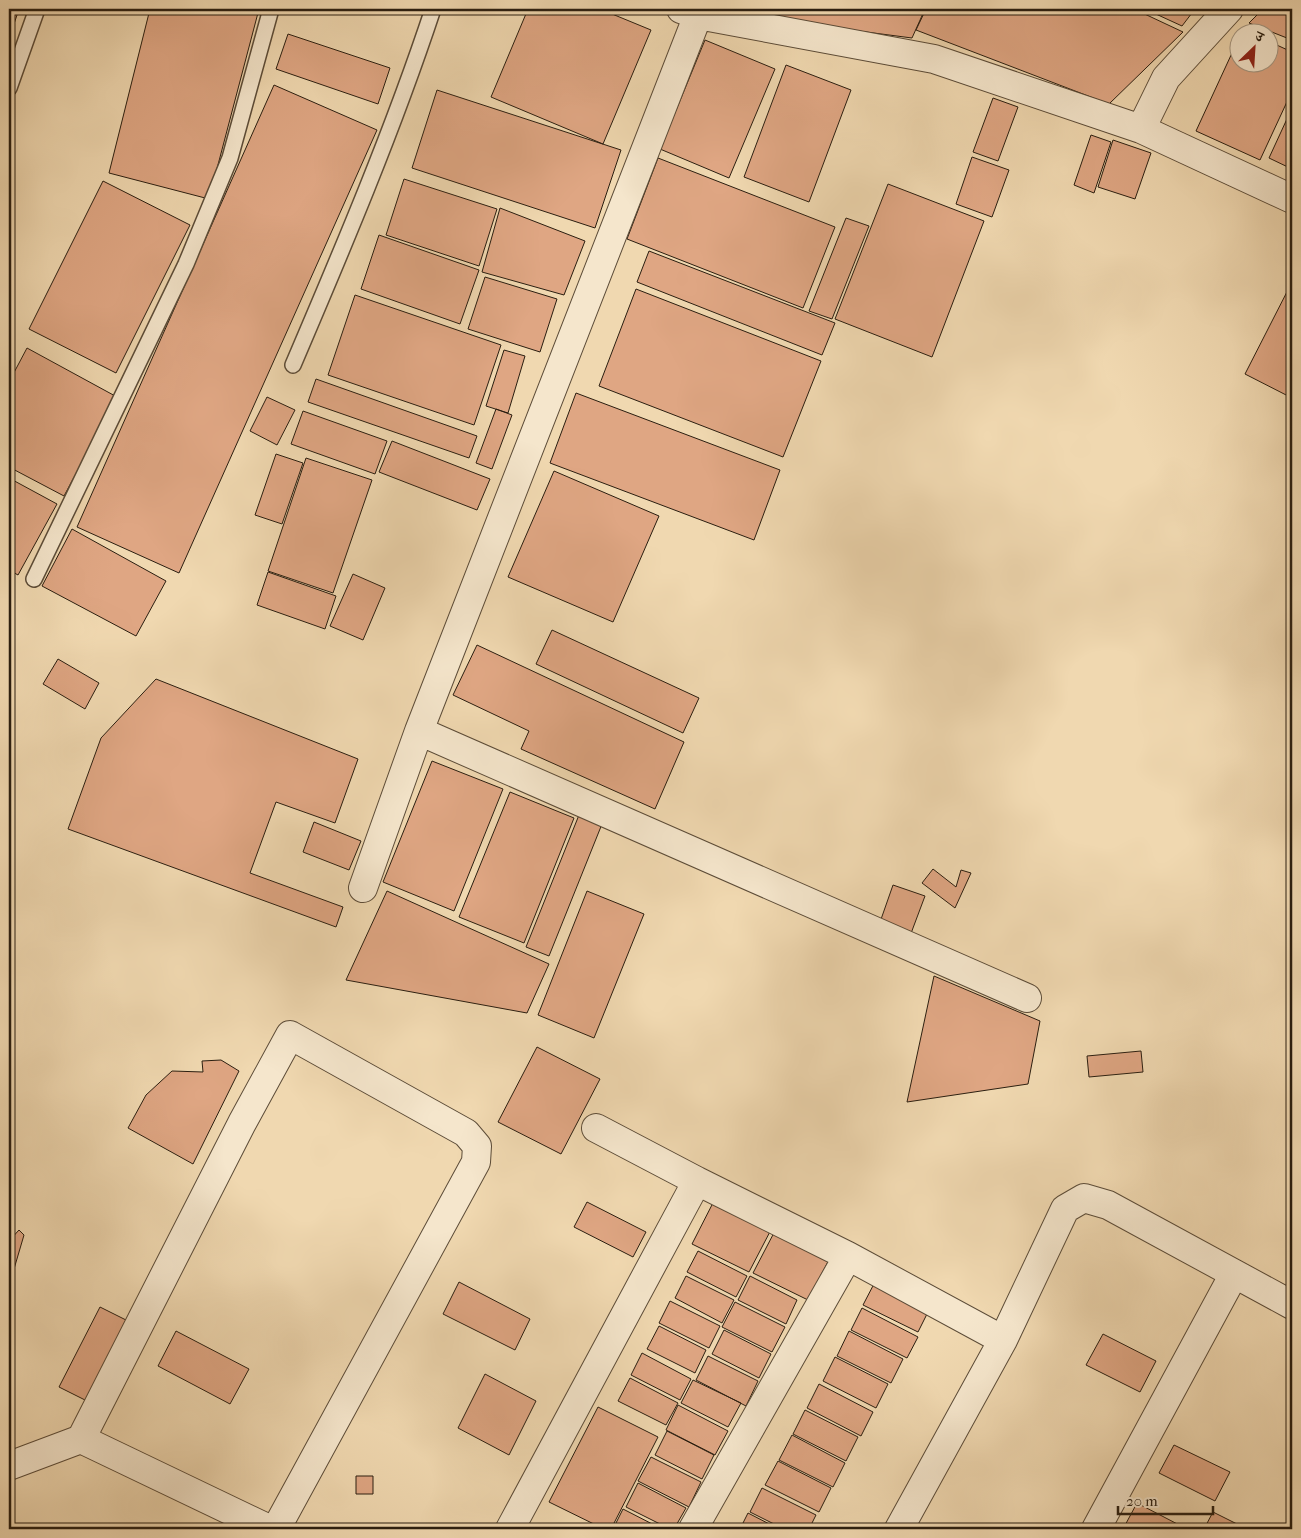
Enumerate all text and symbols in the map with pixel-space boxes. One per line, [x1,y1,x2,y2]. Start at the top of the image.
north arrow [1228,22,1278,72]
text: उ [1252,27,1267,46]
scale bar [1118,1483,1214,1515]
text: 20 m [1126,1492,1158,1510]

